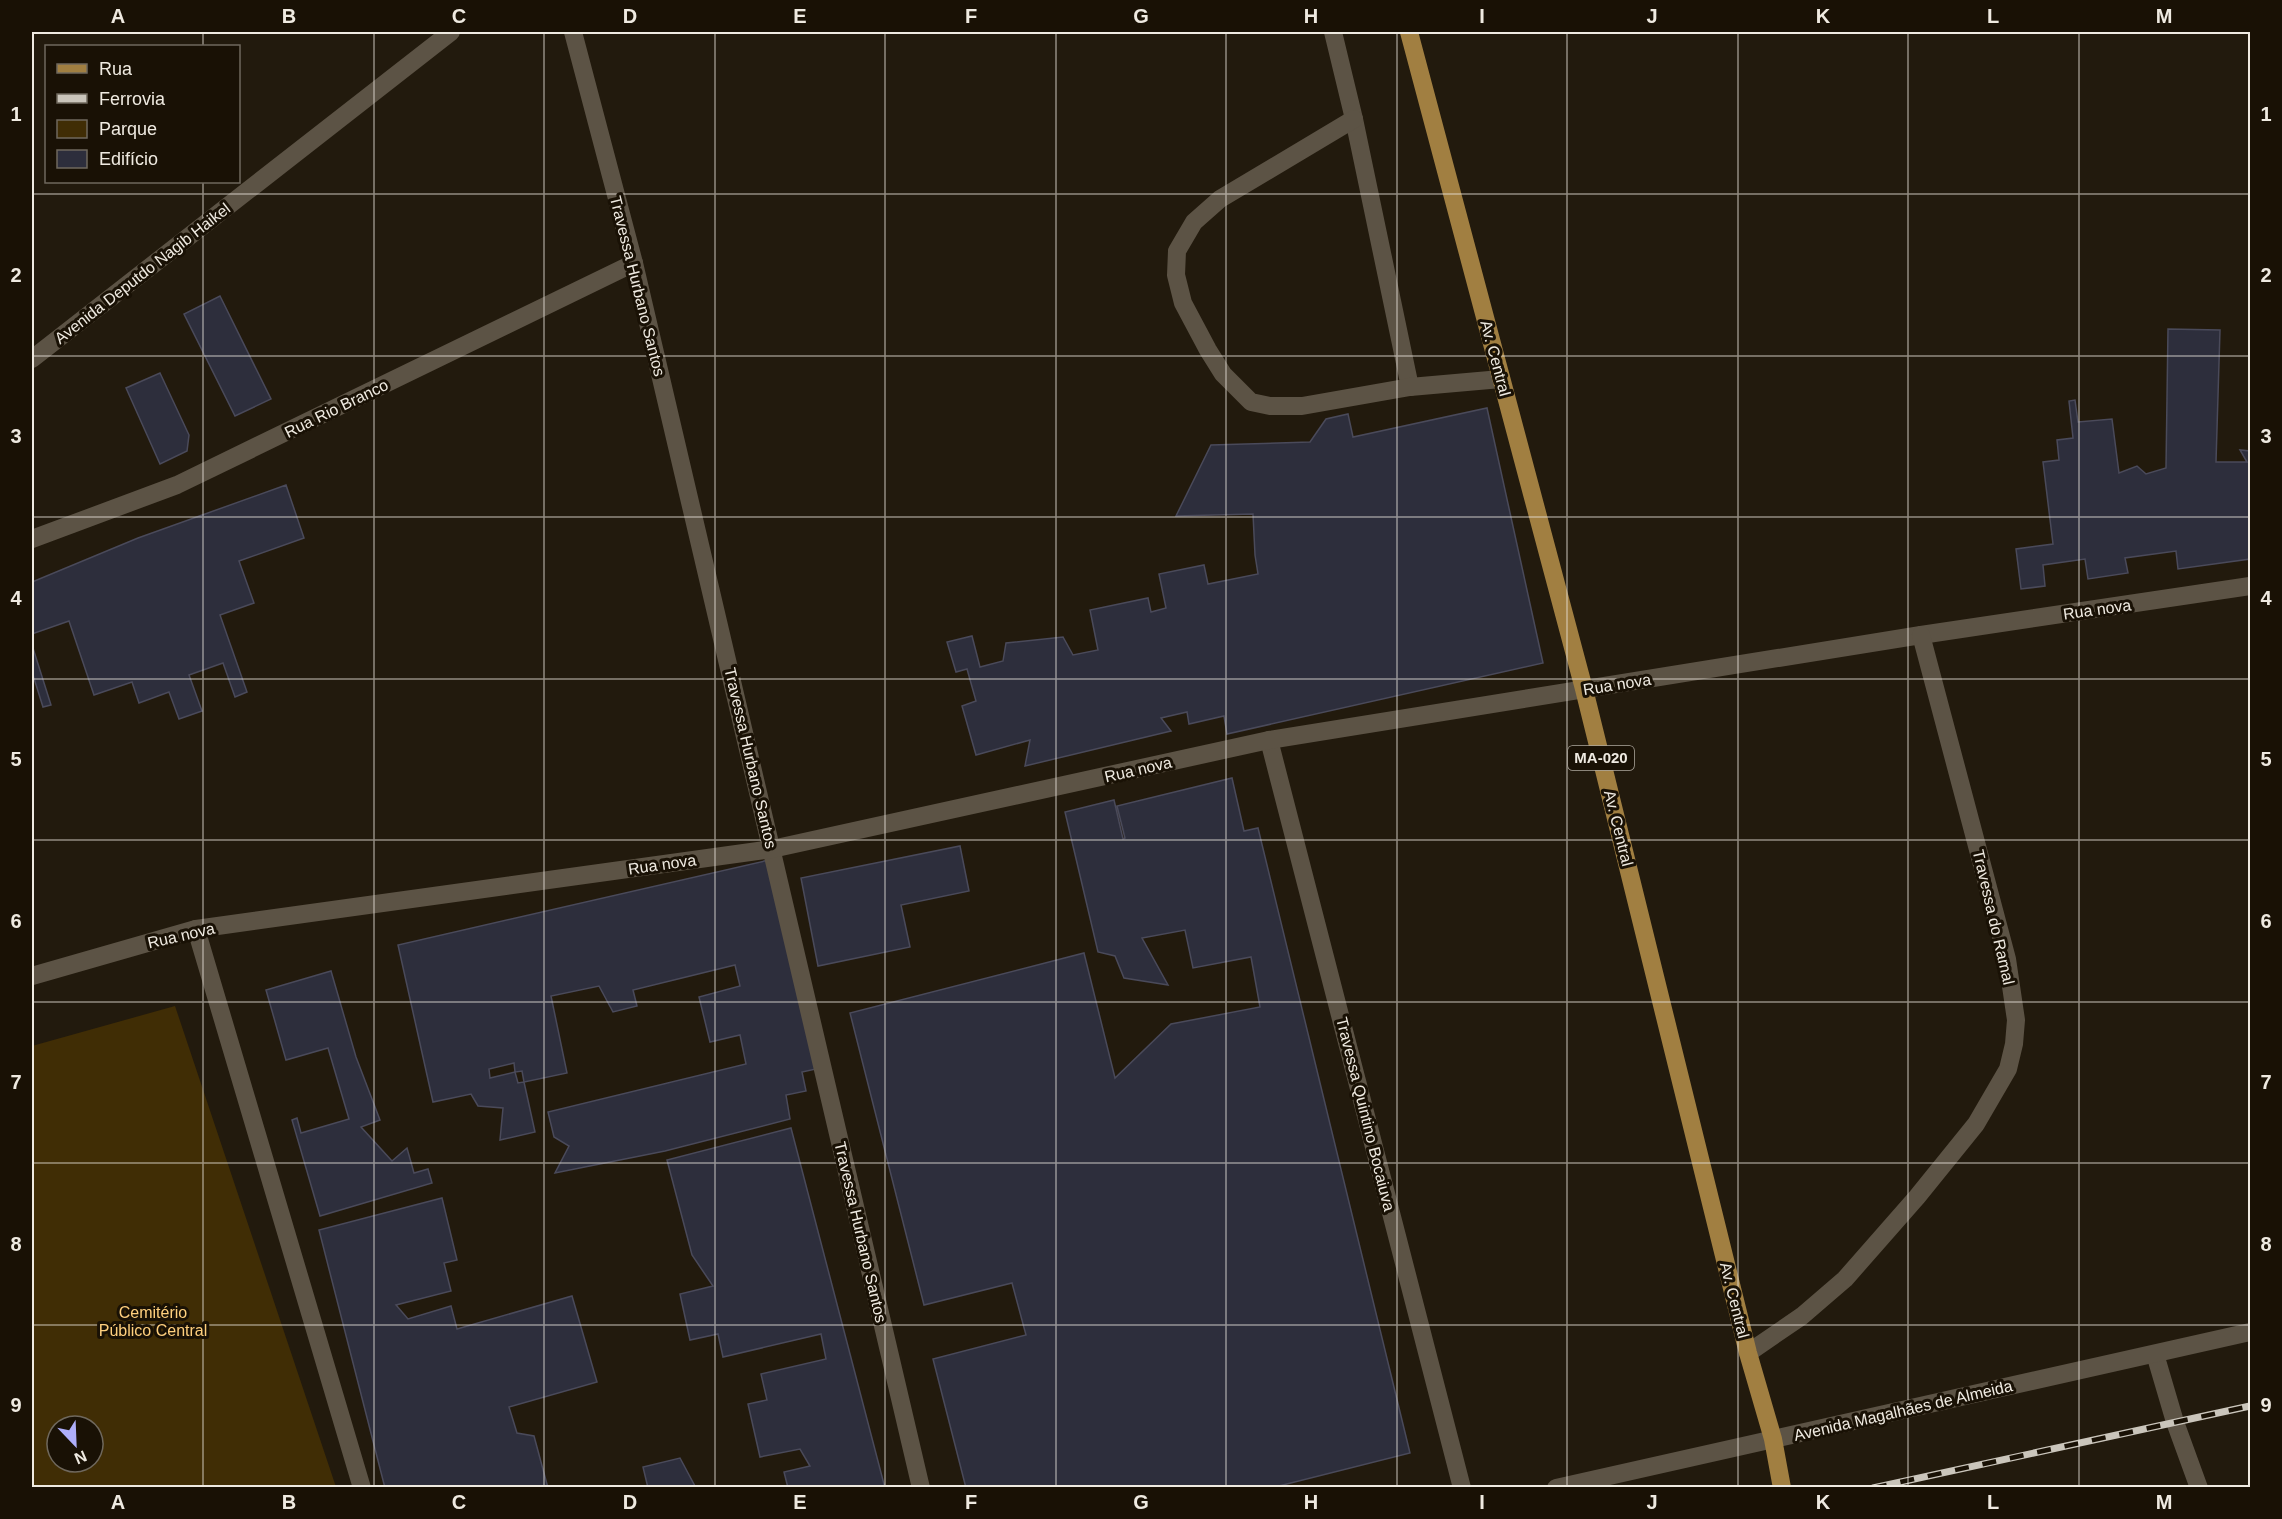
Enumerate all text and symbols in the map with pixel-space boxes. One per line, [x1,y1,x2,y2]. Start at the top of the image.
text: A [111,5,125,27]
text: B [282,5,296,27]
text: C [452,5,466,27]
text: D [623,5,637,27]
text: E [793,5,807,27]
text: F [965,5,977,27]
text: G [1133,5,1149,27]
text: H [1304,5,1318,27]
text: I [1479,5,1485,27]
text: J [1646,5,1658,27]
text: K [1816,5,1831,27]
text: L [1987,5,1999,27]
text: M [2156,5,2172,27]
legend [45,45,240,183]
text: Rua [99,59,133,79]
text: Ferrovia [99,89,166,109]
text: 1 [10,103,22,125]
text: 1 [2260,103,2272,125]
text: Parque [99,119,157,139]
text: Edifício [99,149,158,169]
street label: Travessa Hurbano Santos [607,194,668,378]
street label: Avenida Deputdo Nagib Haikel [51,200,233,347]
text: 2 [10,264,22,286]
text: 2 [2260,264,2272,286]
street label: Av. Central [1477,318,1514,398]
street label: Rua Rio Branco [282,376,391,441]
text: 3 [10,425,22,447]
text: 3 [2260,425,2272,447]
text: 4 [10,587,22,609]
text: 4 [2260,587,2272,609]
street label: Rua nova [2062,596,2132,623]
street label: Travessa Hurbano Santos [721,666,780,850]
street label: Rua nova [1582,671,1652,698]
road number: MA-020 [1568,746,1634,770]
text: 5 [10,748,22,770]
text: 5 [2260,748,2272,770]
street label: Rua nova [1103,753,1173,785]
street label: Av. Central [1601,788,1636,868]
street label: Travessa do Ramal [1970,848,2017,986]
street label: Rua nova [627,851,697,878]
text: 6 [10,910,22,932]
text: 6 [2260,910,2272,932]
street label: Rua nova [146,919,216,951]
street label: Travessa Quintino Bocaiuva [1333,1015,1398,1213]
text: 7 [10,1071,22,1093]
text: 7 [2260,1071,2272,1093]
street label: Travessa Hurbano Santos [831,1140,890,1324]
text: 8 [10,1233,22,1255]
text: 8 [2260,1233,2272,1255]
street label: Av. Central [1717,1260,1752,1340]
park label: Cemitério Público Central [99,1304,207,1339]
street label: Avenida Magalhães de Almeida [1792,1377,2014,1444]
text: 9 [10,1394,22,1416]
text: 9 [2260,1394,2272,1416]
north arrow [45,1414,105,1474]
text: N [72,1447,89,1467]
text: A [111,1491,125,1513]
text: B [282,1491,296,1513]
text: C [452,1491,466,1513]
text: D [623,1491,637,1513]
text: E [793,1491,807,1513]
text: F [965,1491,977,1513]
text: G [1133,1491,1149,1513]
text: H [1304,1491,1318,1513]
text: I [1479,1491,1485,1513]
text: J [1646,1491,1658,1513]
text: K [1816,1491,1831,1513]
text: L [1987,1491,1999,1513]
text: M [2156,1491,2172,1513]

